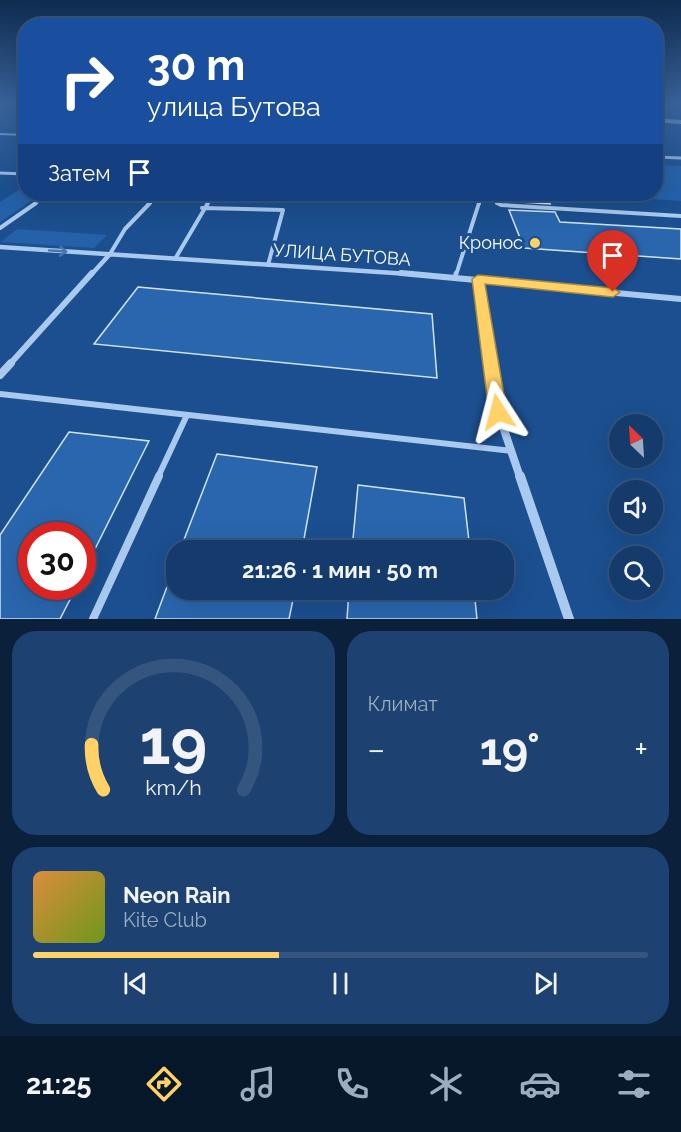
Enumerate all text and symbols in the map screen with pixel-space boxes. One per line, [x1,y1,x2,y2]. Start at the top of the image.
text: 30 m [147,41,245,90]
icon: right [48,42,126,120]
text: улица Бутова [147,91,321,122]
icon: arrive [123,156,156,189]
text: Затем [48,160,111,186]
pin [587,230,638,292]
place label: Кронос [459,232,523,253]
marker: Кронос [528,236,542,250]
street label: УЛИЦА БУТОВА [272,239,412,270]
icon: arrive [596,239,629,272]
one-way arrow [48,245,68,256]
position arrow [466,380,530,444]
north arrow [609,414,663,468]
map controls [609,414,663,600]
button: sound [609,480,663,534]
speed limit sign: 30 [18,522,96,600]
button: search [609,546,663,600]
text: 21:26 · 1 мин · 50 m [242,557,438,583]
text: Климат [368,692,438,716]
text: 19 [139,705,207,779]
text: 19° [480,723,540,776]
text: − [368,730,385,769]
text: + [634,730,648,769]
text: km/h [145,775,202,800]
text: Neon Rain [123,882,231,908]
text: Kite Club [123,908,207,932]
icon: previous [119,967,152,1000]
icon: pause [324,967,357,1000]
icon: next [529,967,562,1000]
icon: directions [143,1063,185,1105]
icon: music [237,1063,279,1105]
icon: phone [331,1063,373,1105]
icon: climate [425,1063,467,1105]
icon: car [519,1063,561,1105]
icon: filters [613,1063,655,1105]
text: 21:25 [26,1069,91,1100]

